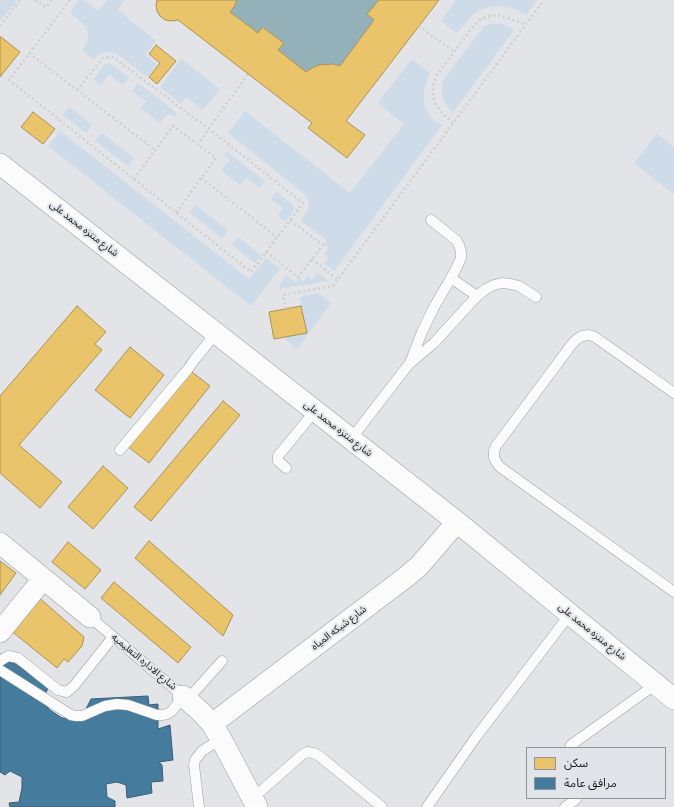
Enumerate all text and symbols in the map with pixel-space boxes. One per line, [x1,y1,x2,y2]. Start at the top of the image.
street label: شارع منتزه محمد على [47,199,121,259]
street label: شارع منتزه محمد على [301,399,375,459]
street label: شارع منتزه محمد على [556,601,628,663]
street label: شارع شبكه المياه [309,603,369,653]
street label: شارع الاداره التعليميه [109,631,179,693]
legend [526,747,666,799]
text: سكن [564,756,588,770]
text: مرافق عامة [564,776,617,790]

